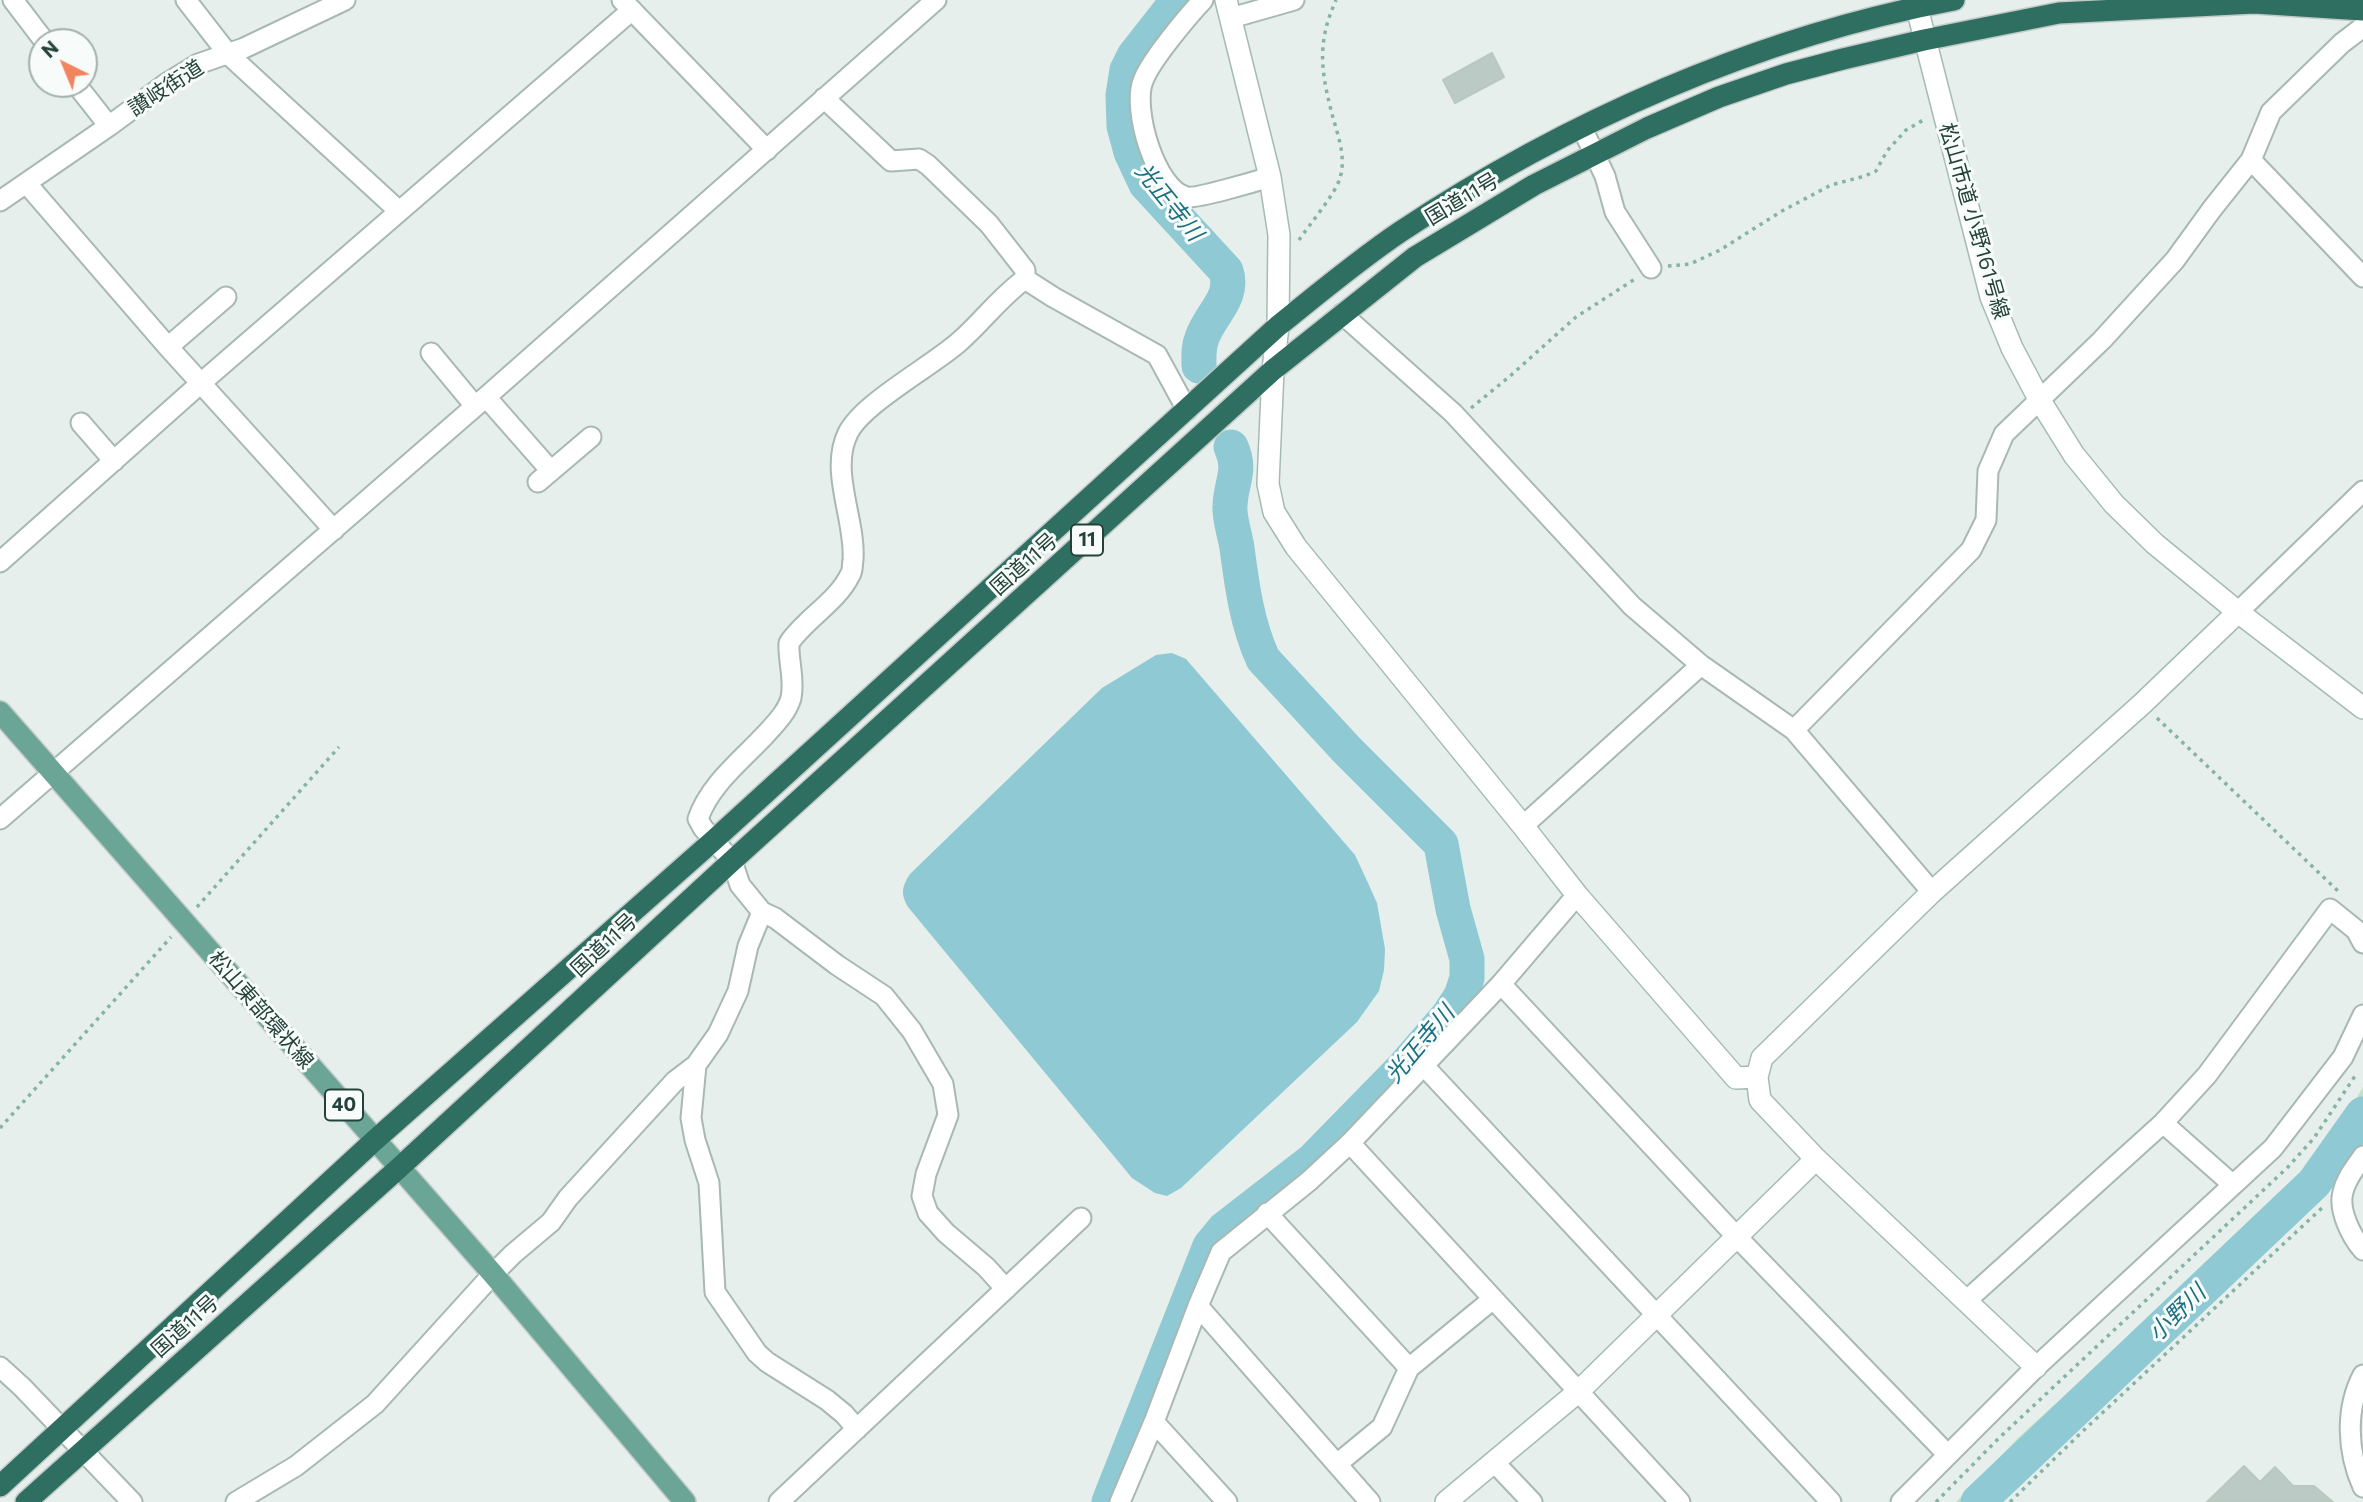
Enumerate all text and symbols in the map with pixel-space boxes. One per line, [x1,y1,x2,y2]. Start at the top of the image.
north arrow [28,28,98,98]
text: N [37,35,63,62]
street label: 讃岐街道 [124,55,208,121]
street label: 松山市道 小野161号線 [1934,120,2014,322]
water label: 光正寺川 [1129,158,1209,246]
street label: 国道11号 [1421,167,1503,231]
road number: 11 [1071,524,1103,555]
street label: 国道11号 [985,528,1063,600]
street label: 国道11号 [566,908,642,982]
street label: 松山東部環状線 [203,946,319,1074]
water label: 光正寺川 [1380,1000,1460,1088]
road number: 40 [325,1090,363,1120]
water label: 小野川 [2143,1279,2211,1347]
street label: 国道11号 [146,1290,224,1362]

